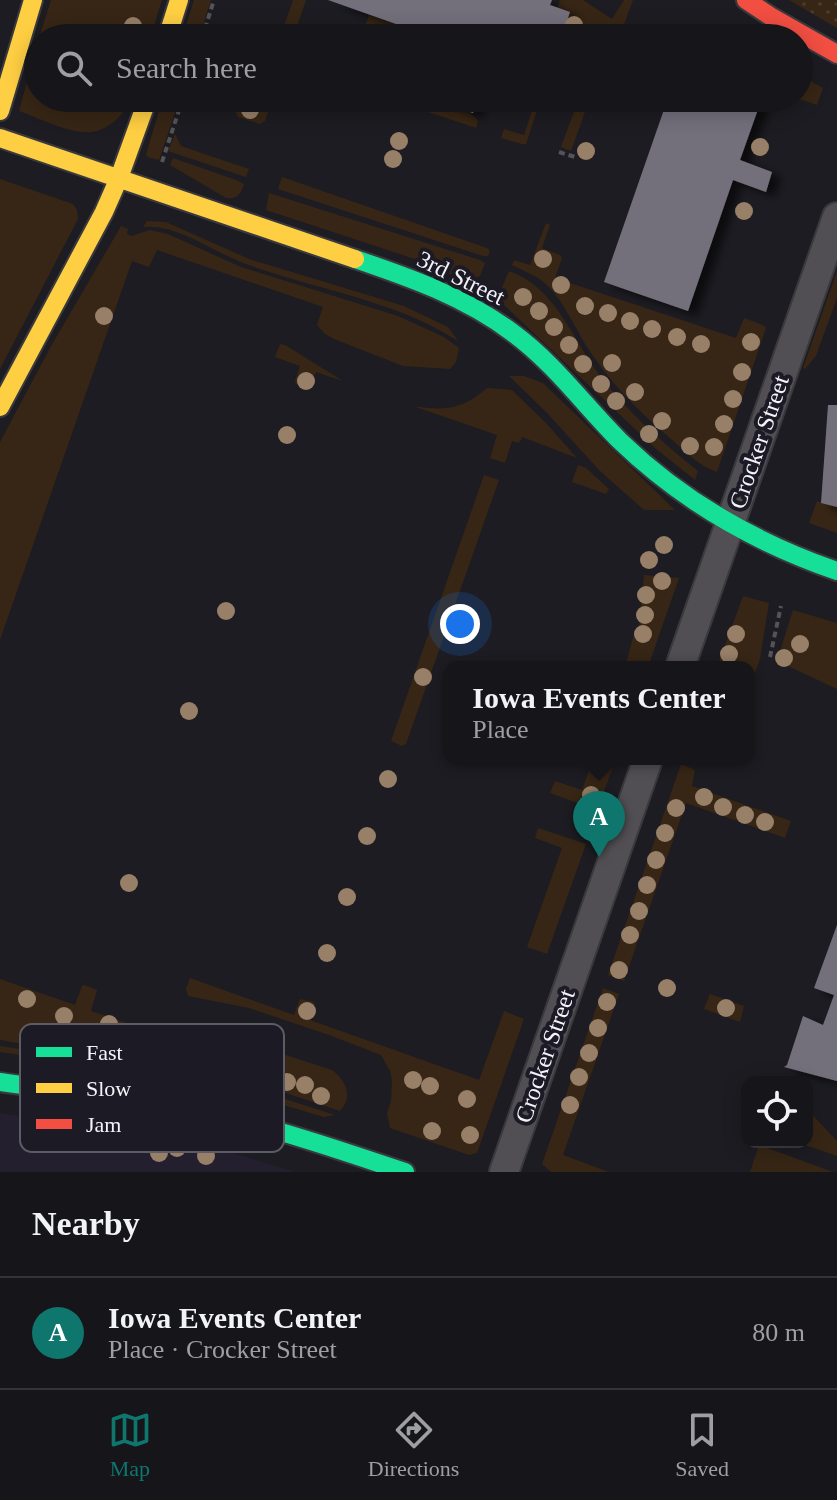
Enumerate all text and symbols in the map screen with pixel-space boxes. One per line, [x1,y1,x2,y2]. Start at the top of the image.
search box [24,24,813,112]
icon: search [52,46,96,90]
text: Search here [116,51,257,84]
street label: 3rd Street [413,246,509,310]
street label: Crocker Street [724,372,794,512]
your location [440,604,480,644]
popup [443,661,755,765]
text: Iowa Events Center [472,681,726,714]
text: Place [472,715,529,744]
pin: A [573,791,625,857]
street label: Crocker Street [510,986,580,1126]
legend [20,1024,284,1152]
text: Fast [86,1040,123,1065]
text: Slow [86,1076,131,1101]
map controls [741,1076,813,1148]
button: locate [741,1076,813,1148]
text: Jam [86,1112,121,1137]
text: Nearby [32,1205,140,1242]
text: Iowa Events Center [108,1301,361,1334]
text: A [49,1318,67,1347]
text: 80 m [752,1318,805,1347]
text: Place · Crocker Street [108,1335,337,1364]
tab: Map [108,1408,152,1482]
tab: Directions [368,1408,459,1482]
tab: Saved [675,1408,729,1482]

